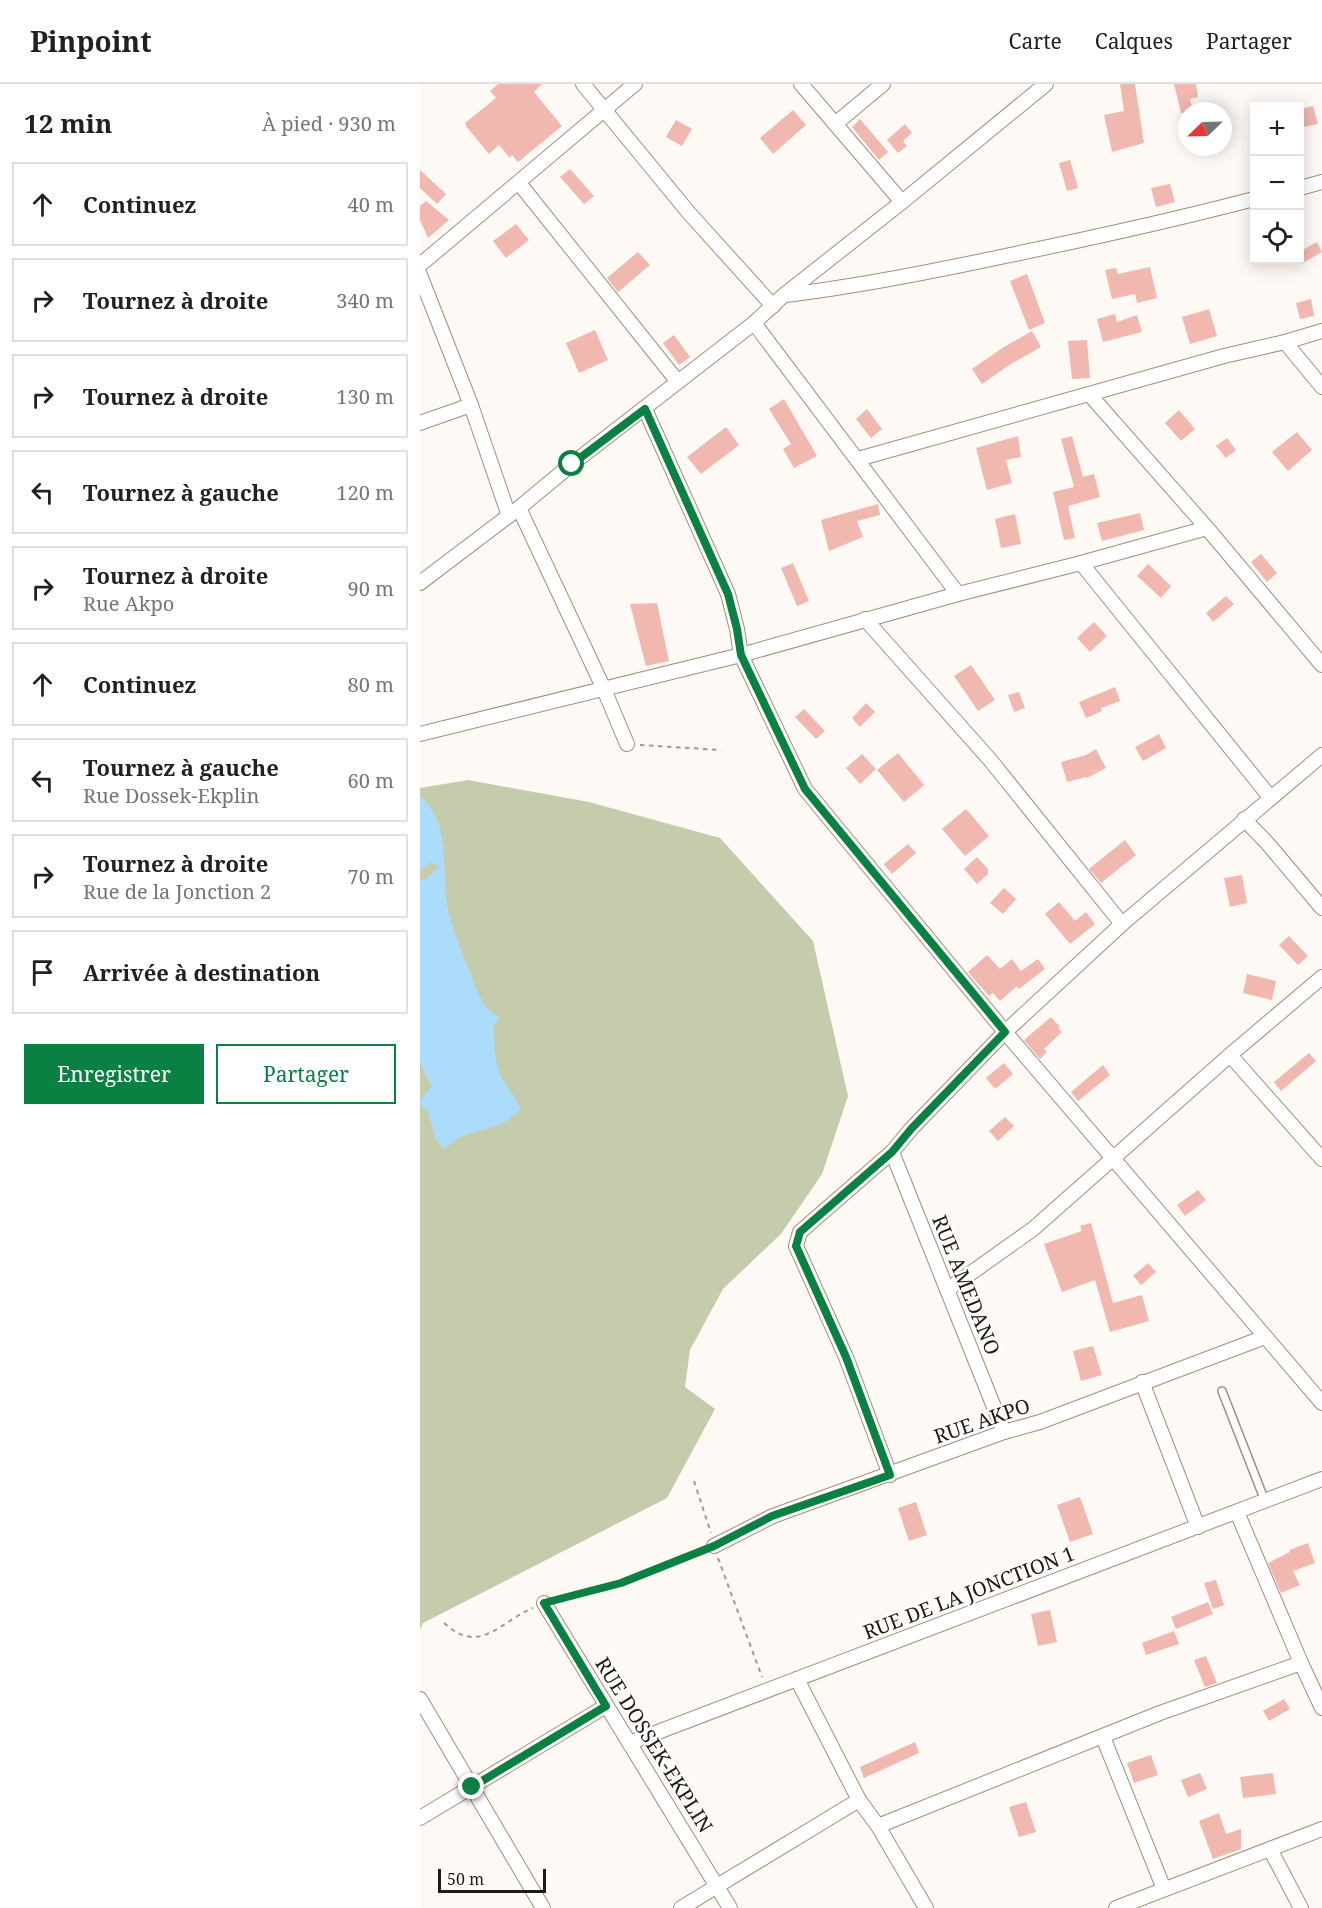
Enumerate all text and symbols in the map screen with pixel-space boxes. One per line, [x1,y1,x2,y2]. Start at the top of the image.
text: Pinpoint [30,22,152,60]
text: Carte [1009,27,1062,55]
text: Calques [1095,27,1173,55]
text: Partager [1206,27,1292,55]
north arrow [1178,102,1232,156]
map controls [1250,102,1304,264]
button: + [1250,102,1304,156]
text: 12 min [24,105,112,141]
text: À pied · 930 m [262,110,396,137]
button: − [1250,156,1304,210]
icon: ahead [26,188,59,221]
text: Continuez [83,189,196,219]
text: 40 m [348,191,394,218]
button: locate [1250,210,1304,264]
icon: right [26,284,59,317]
text: Tournez à droite [83,285,268,315]
text: 340 m [336,287,394,314]
icon: right [26,380,59,413]
text: Tournez à droite [83,381,268,411]
text: 130 m [336,383,394,410]
route start [558,450,584,476]
icon: left [26,476,59,509]
text: Tournez à gauche [83,477,279,507]
text: 120 m [336,479,394,506]
text: Tournez à droite [83,560,268,590]
icon: right [26,572,59,605]
text: 90 m [348,575,394,602]
text: Rue Akpo [83,590,174,617]
icon: ahead [26,668,59,701]
text: Continuez [83,669,196,699]
text: 80 m [348,671,394,698]
text: Tournez à gauche [83,752,279,782]
icon: left [26,764,59,797]
text: 60 m [348,767,394,794]
text: Rue Dossek-Ekplin [83,782,259,809]
text: Tournez à droite [83,848,268,878]
icon: right [26,860,59,893]
text: 70 m [348,863,394,890]
text: Rue de la Jonction 2 [83,878,271,905]
icon: arrive [26,956,59,989]
text: Arrivée à destination [83,957,320,987]
button: Enregistrer [24,1044,204,1104]
button: Partager [216,1044,396,1104]
street label: RUE AMEDANO [926,1211,1007,1359]
street label: RUE AKPO [930,1391,1033,1450]
street label: RUE DE LA JONCTION 1 [859,1540,1078,1645]
street label: RUE DOSSEK-EKPLIN [589,1652,719,1838]
route end [458,1773,484,1799]
scale bar [438,1866,546,1894]
text: 50 m [447,1868,484,1890]

